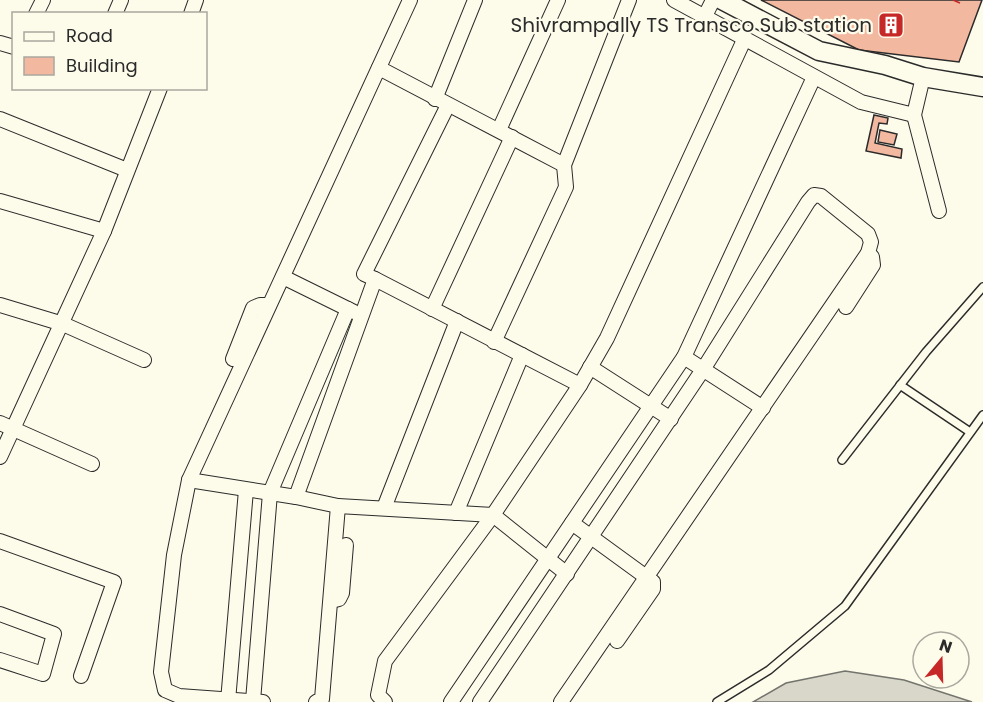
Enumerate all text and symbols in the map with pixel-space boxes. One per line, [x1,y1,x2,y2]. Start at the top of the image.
building icon: Shivrampally TS Transco Sub station [876,10,906,40]
place label: Shivrampally TS Transco Sub station [511,11,872,39]
legend [12,12,207,90]
text: Road [66,23,113,48]
text: Building [66,53,138,78]
north arrow [911,630,971,690]
text: N [936,633,955,659]

